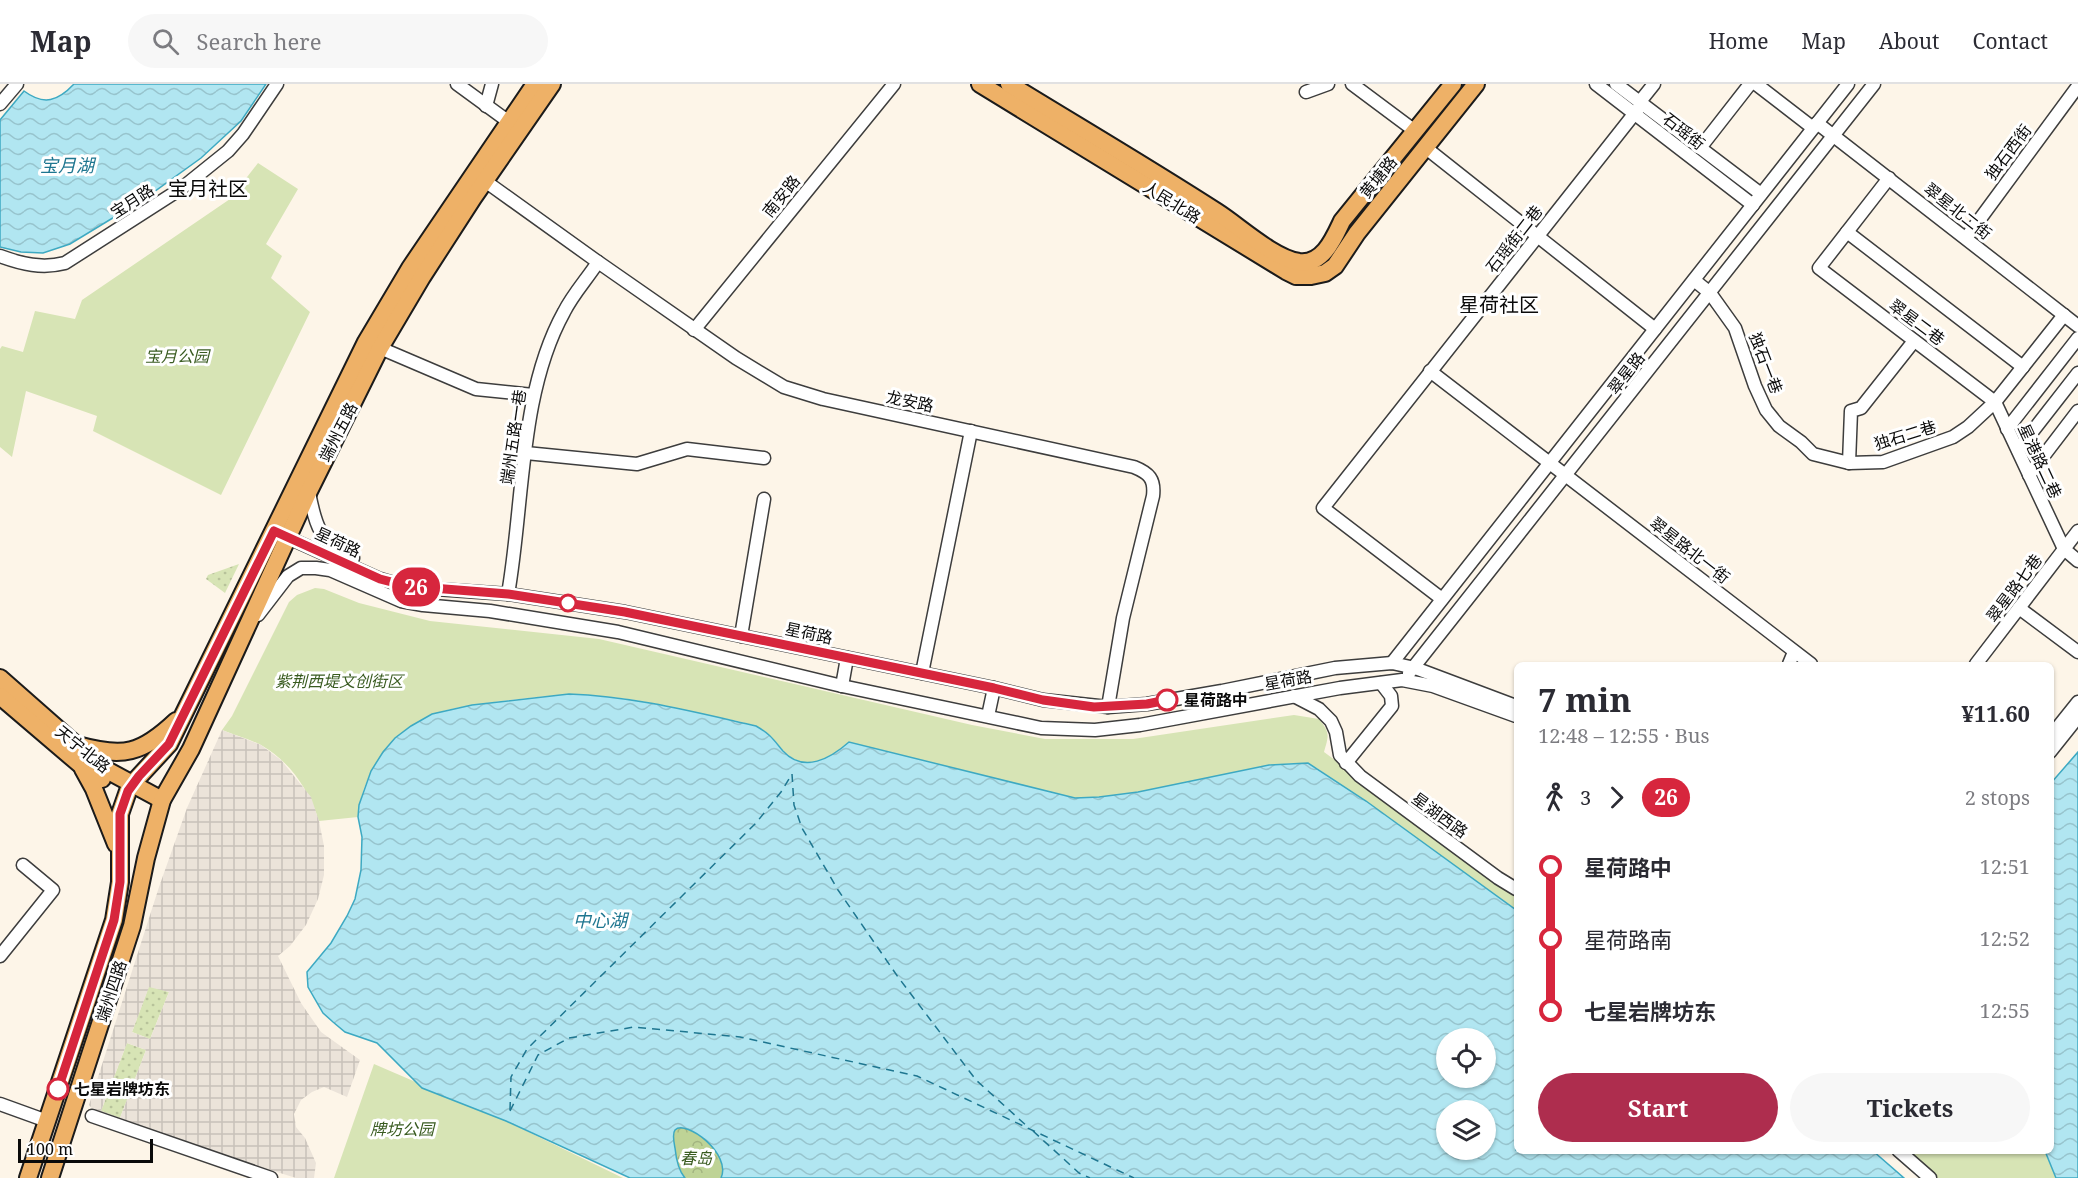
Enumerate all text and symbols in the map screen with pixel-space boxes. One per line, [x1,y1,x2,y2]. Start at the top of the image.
search box [128,14,548,68]
text: Map [30,22,92,60]
icon: search [149,25,182,58]
text: Search here [197,26,321,56]
text: Home [1709,27,1769,55]
text: Map [1802,27,1846,55]
text: About [1879,27,1940,55]
text: Contact [1973,27,2048,55]
street label: 石瑶街 [1658,108,1710,154]
street label: 独石西街 [1980,120,2036,184]
street label: 黄塘路 [1354,151,1402,203]
water label: 宝月湖 [40,153,97,177]
street label: 南安路 [757,170,805,222]
district label: 宝月社区 [168,175,248,202]
street label: 人民北路 [1139,176,1205,228]
street label: 翠星北二街 [1920,178,1996,244]
street label: 宝月路 [106,179,158,223]
street label: 石瑶街二巷 [1481,201,1547,277]
district label: 星荷社区 [1459,291,1539,318]
street label: 翠星二巷 [1885,294,1949,350]
street label: 独石一巷 [1744,329,1788,397]
park label: 宝月公园 [145,345,211,367]
street label: 翠星路 [1603,347,1649,399]
street label: 龙安路 [884,385,936,417]
street label: 端州五路一巷 [495,388,531,486]
street label: 端州五路 [314,398,362,466]
street label: 独石二巷 [1871,415,1939,455]
street label: 星港路二巷 [2013,420,2067,502]
street label: 翠星路北一街 [1645,512,1735,588]
street label: 星荷路 [312,522,364,562]
street label: 翠星路七巷 [1981,549,2047,627]
line badge: 26 [389,568,443,606]
text: 26 [404,573,428,601]
unlabelled marker [559,594,577,612]
street label: 星荷路 [783,617,835,649]
street label: 星荷路 [1262,665,1314,695]
park label: 紫荆西堤文创街区 [275,670,405,692]
text: 7 min [1538,677,1631,722]
marker: 星荷路中 [1156,689,1178,711]
place label: 星荷路中 [1184,689,1248,711]
text: ¥11.60 [1961,698,2030,728]
street label: 天宁北路 [51,720,115,778]
text: 12:48 – 12:55 · Bus [1538,722,1709,749]
icon: walk [1538,781,1571,814]
icon: forward [1600,781,1633,814]
text: 26 [1654,783,1678,811]
text: 3 [1580,784,1591,811]
text: 2 stops [1965,784,2030,811]
street label: 星湖西路 [1408,787,1472,843]
text: 星荷路中 [1584,852,1672,882]
text: 12:51 [1980,853,2030,880]
water label: 中心湖 [573,908,630,932]
text: 星荷路南 [1584,924,1672,954]
text: 12:52 [1980,925,2030,952]
street label: 端州四路 [91,957,131,1025]
text: 七星岩牌坊东 [1584,996,1716,1026]
text: 12:55 [1980,997,2030,1024]
map controls [1436,1028,1496,1160]
button: locate [1436,1028,1496,1088]
button: Start [1538,1073,1778,1142]
button: Tickets [1790,1073,2030,1142]
marker: 七星岩牌坊东 [47,1078,69,1100]
place label: 七星岩牌坊东 [74,1078,170,1100]
button: layers [1436,1100,1496,1160]
park label: 牌坊公园 [370,1118,436,1140]
scale bar [18,1136,153,1164]
text: 100 m [27,1138,73,1160]
park label: 春岛 [680,1147,713,1169]

